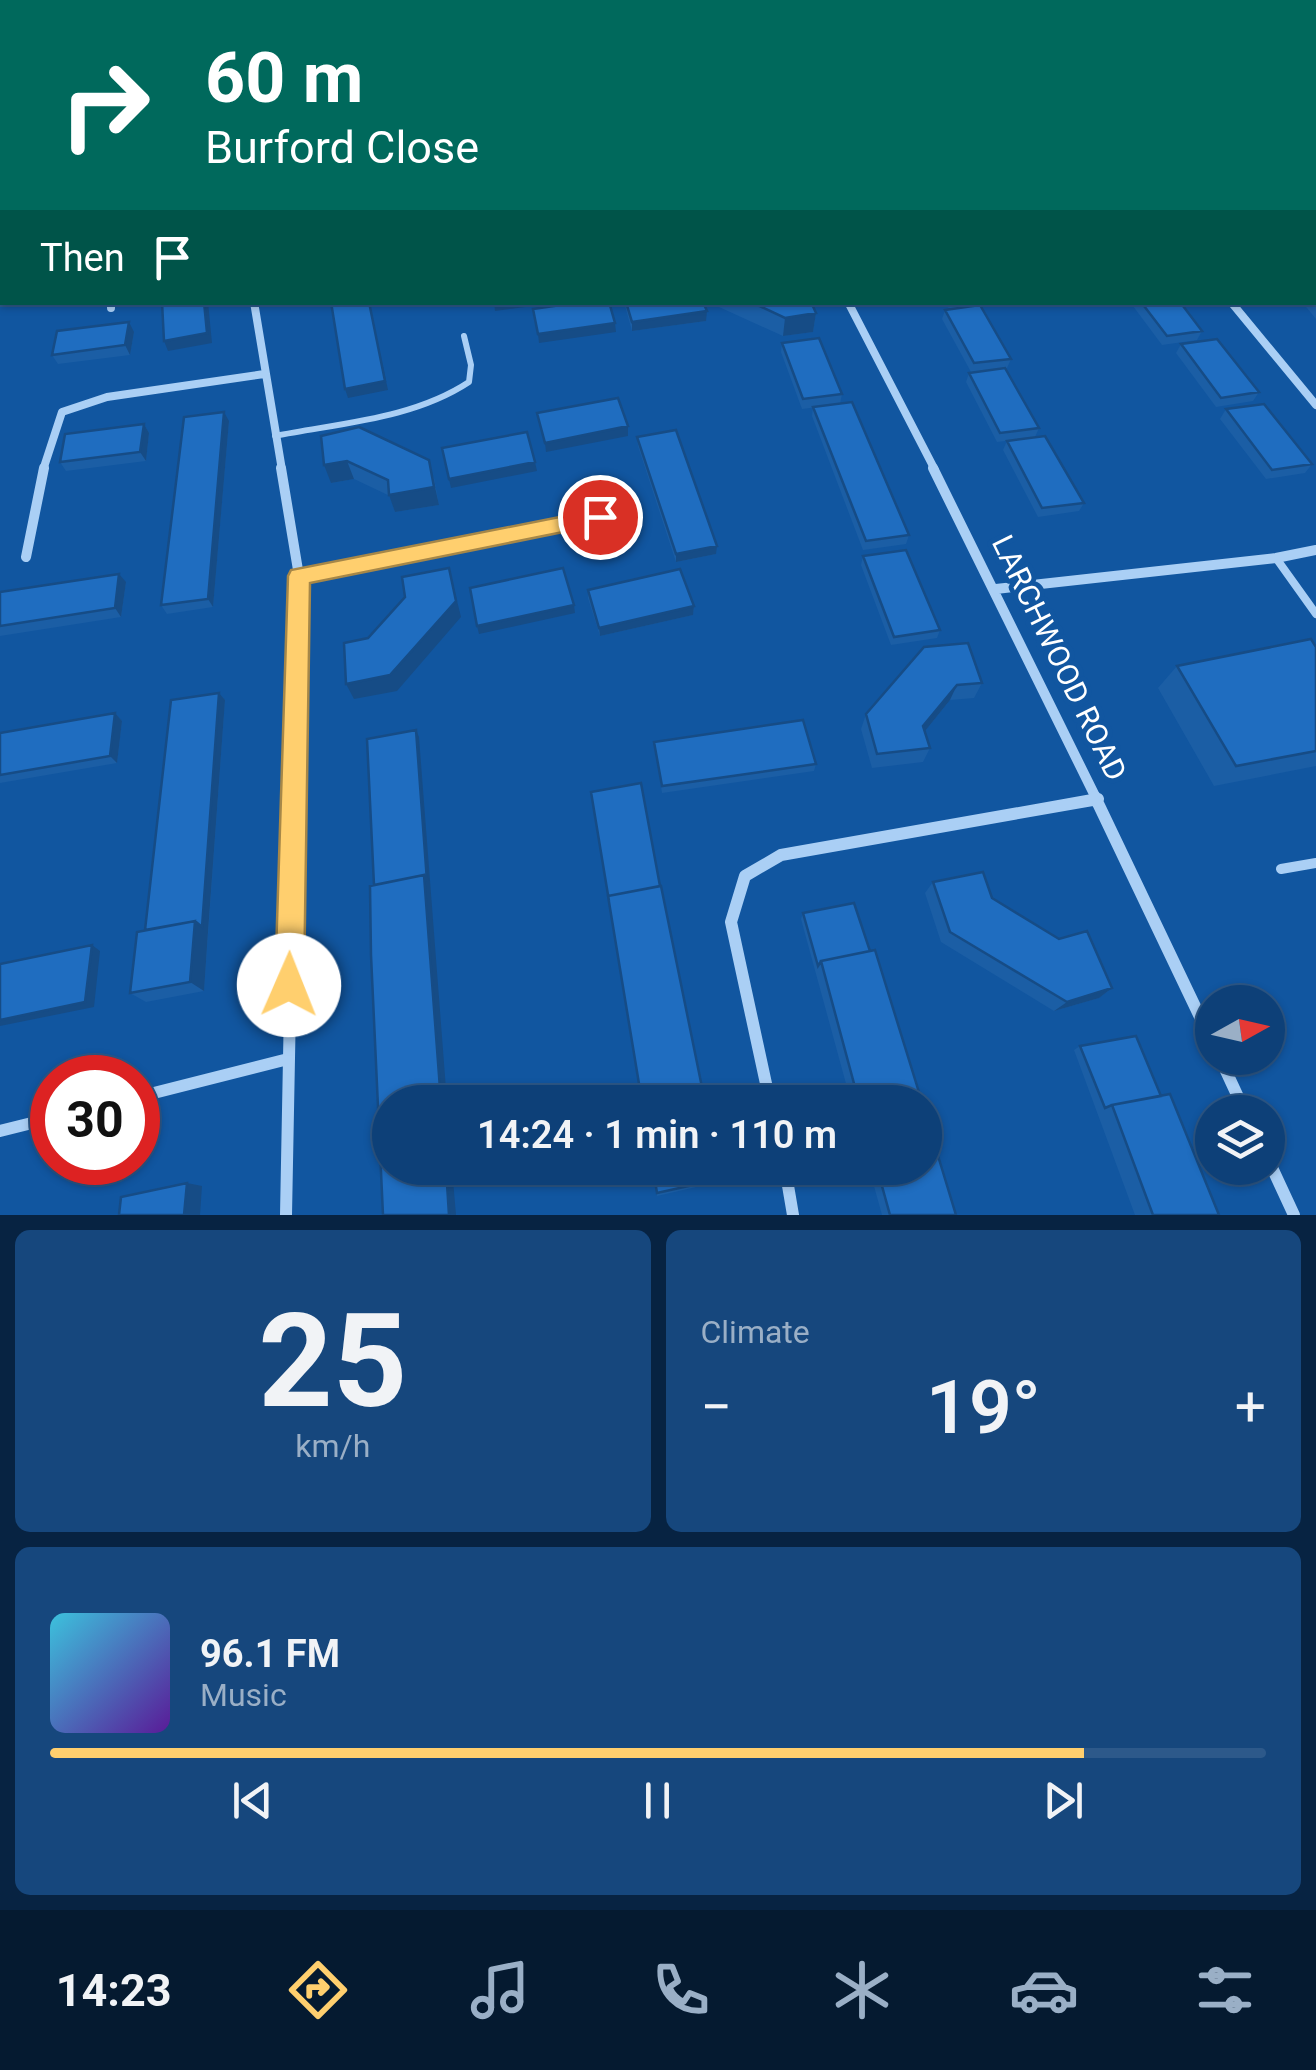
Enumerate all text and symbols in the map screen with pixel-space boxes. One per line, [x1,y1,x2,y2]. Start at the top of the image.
text: 60 m [205,37,363,119]
icon: right [40,40,170,170]
text: Burford Close [205,121,479,174]
icon: arrive [145,230,200,285]
text: Then [40,236,125,280]
pin [558,475,643,560]
icon: arrive [573,490,628,545]
street label: LARCHWOOD ROAD [985,529,1134,786]
position arrow [237,933,341,1037]
north arrow [1195,985,1285,1075]
map controls [1195,985,1285,1185]
speed limit sign: 30 [30,1055,160,1185]
button: layers [1195,1095,1285,1185]
text: 14:24 · 1 min · 110 m [477,1113,837,1157]
text: 25 [258,1285,407,1438]
text: Climate [701,1313,810,1351]
text: 19° [926,1363,1041,1451]
text: − [701,1375,732,1439]
text: + [1235,1375,1266,1439]
text: km/h [295,1427,370,1465]
text: 96.1 FM [200,1632,340,1676]
text: Music [200,1676,287,1714]
icon: previous [225,1773,280,1828]
icon: pause [630,1773,685,1828]
icon: next [1036,1773,1091,1828]
icon: directions [283,1955,353,2025]
icon: music [465,1955,535,2025]
icon: phone [646,1955,716,2025]
icon: climate [827,1955,897,2025]
icon: car [1009,1955,1079,2025]
icon: filters [1190,1955,1260,2025]
text: 14:23 [56,1964,172,2017]

